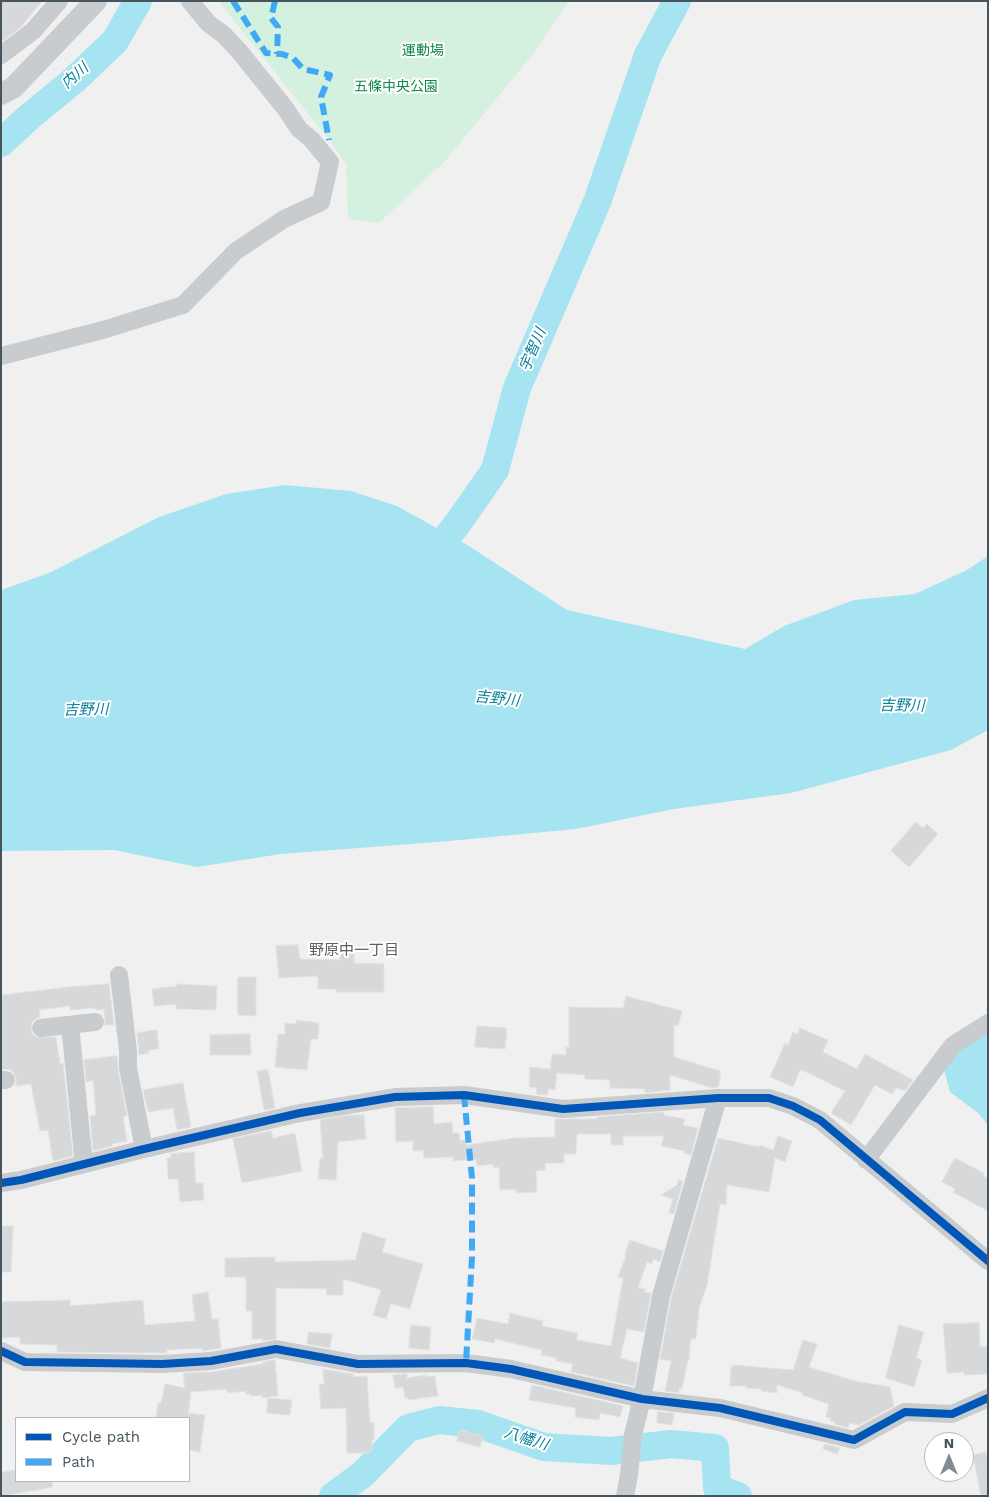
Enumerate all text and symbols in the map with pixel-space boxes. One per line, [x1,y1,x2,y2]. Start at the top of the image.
park label: 運動場 [402,43,444,59]
water label: 内川 [58,59,92,93]
park label: 五條中央公園 [354,79,438,95]
water label: 宇智川 [516,326,550,374]
water label: 吉野川 [474,688,520,710]
water label: 吉野川 [879,697,925,715]
water label: 吉野川 [63,701,109,719]
district label: 野原中一丁目 [309,942,399,960]
legend [15,1417,190,1482]
water label: 八幡川 [502,1424,550,1454]
text: Cycle path [62,1428,140,1446]
north arrow [924,1432,974,1482]
text: N [944,1435,954,1451]
text: Path [62,1453,95,1471]

